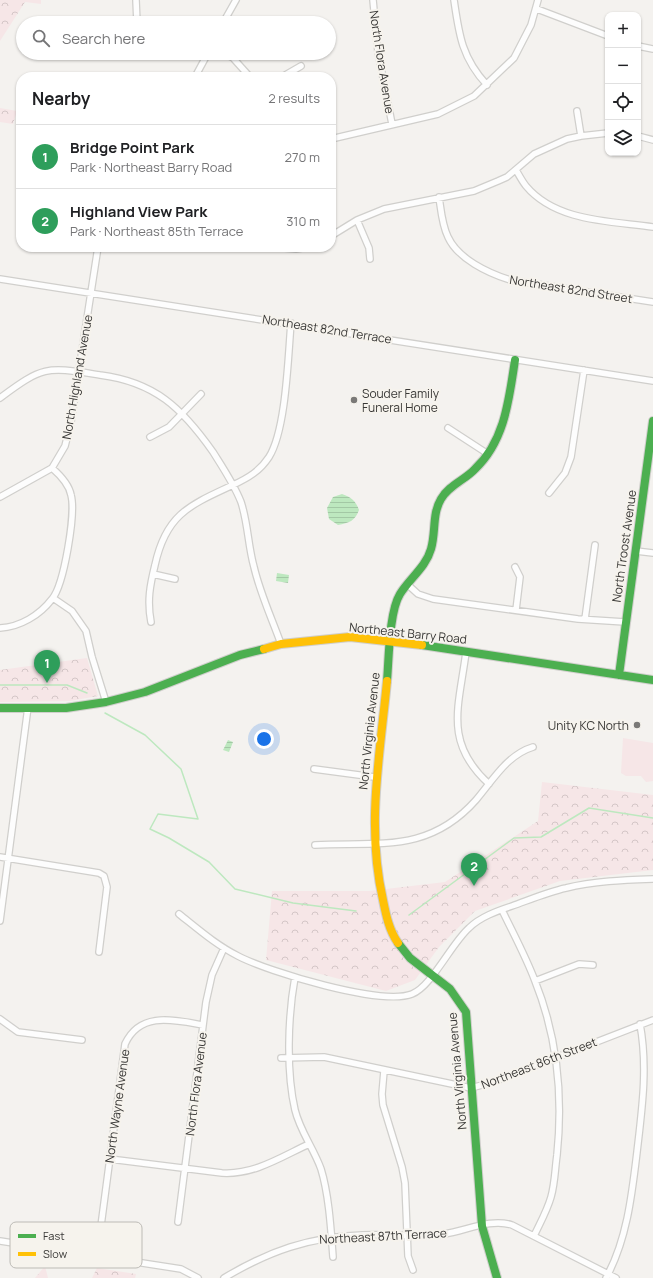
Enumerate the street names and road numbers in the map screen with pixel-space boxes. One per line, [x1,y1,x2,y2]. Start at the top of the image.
street label: North Flora Avenue [365,9,399,115]
street label: Northeast 82nd Street [508,271,634,307]
street label: Northeast 82nd Terrace [261,310,393,348]
street label: North Highland Avenue [58,313,96,441]
street label: North Troost Avenue [608,489,640,603]
street label: Northeast Barry Road [348,618,468,648]
street label: North Virginia Avenue [354,672,384,790]
street label: North Virginia Avenue [443,1012,471,1130]
street label: North Flora Avenue [181,1031,211,1137]
street label: Northeast 86th Street [479,1033,599,1093]
street label: North Wayne Avenue [101,1048,133,1164]
street label: Northeast 87th Terrace [319,1224,447,1248]

